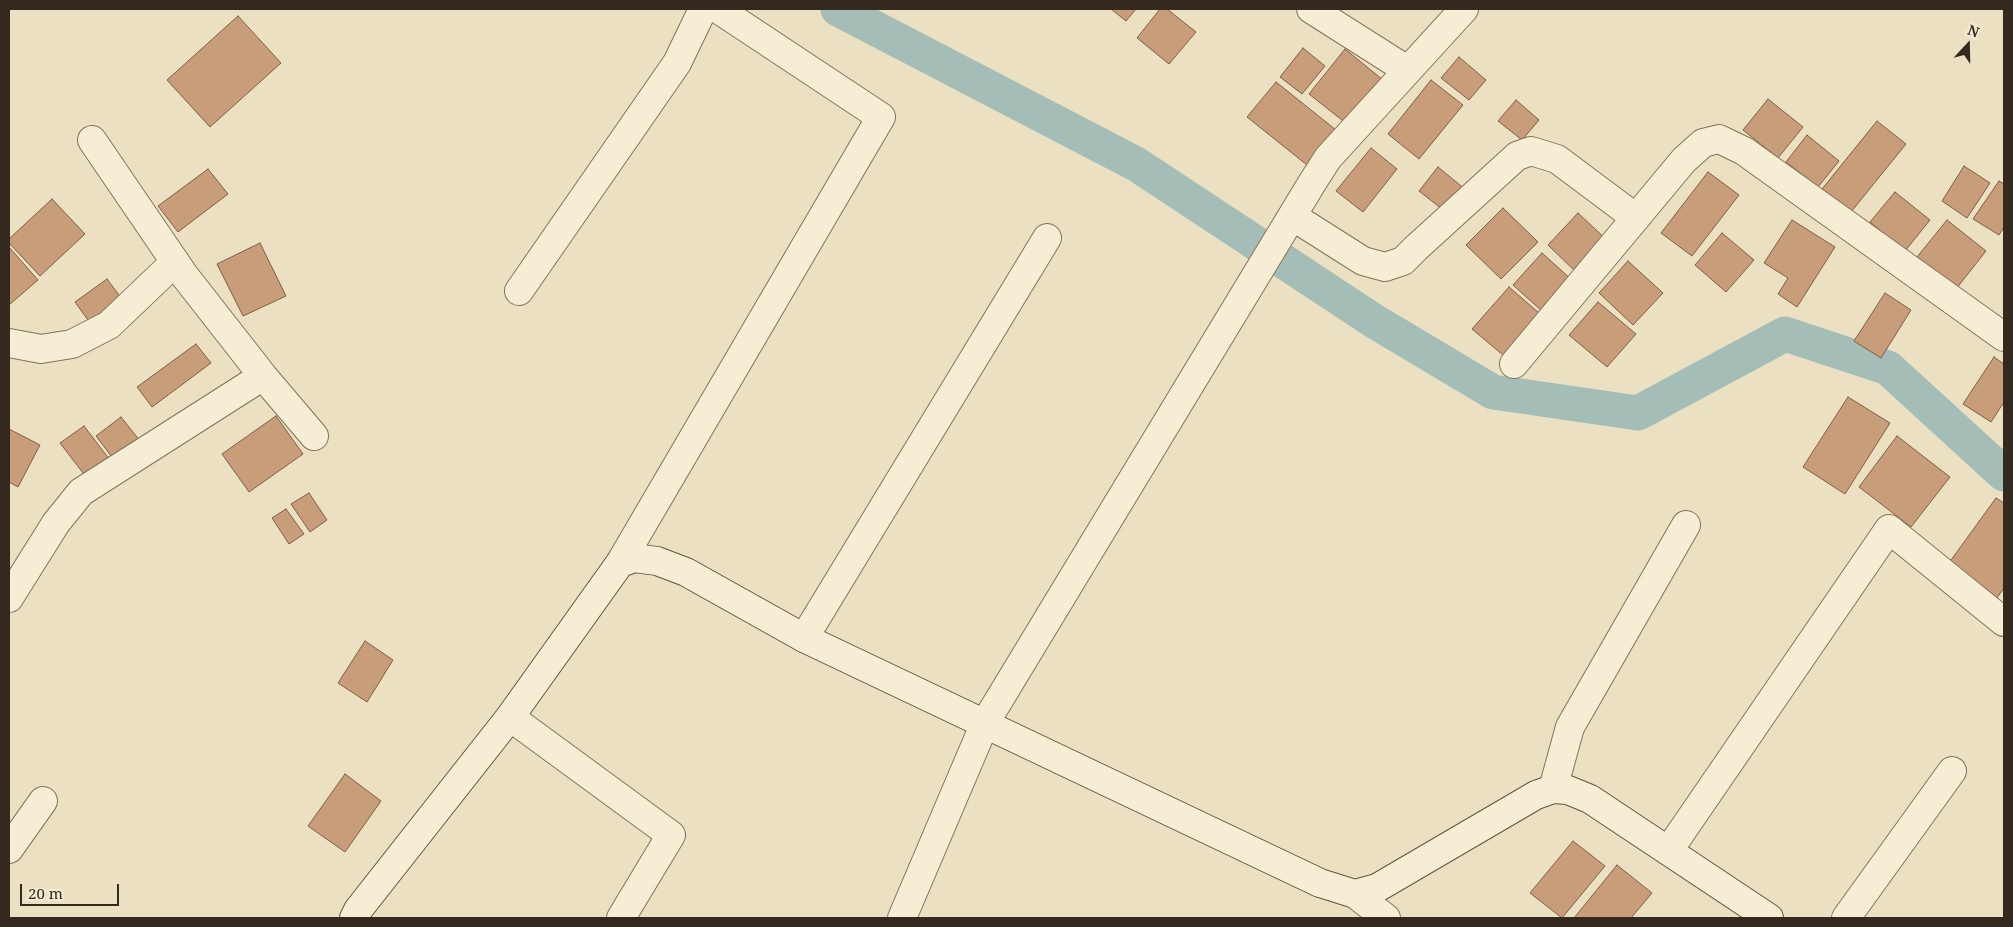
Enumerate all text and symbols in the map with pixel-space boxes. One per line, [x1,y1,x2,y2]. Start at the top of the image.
north arrow [1943,20,1993,70]
text: N [1965,20,1982,41]
scale bar [22,874,121,906]
text: 20 m [28,883,63,903]

